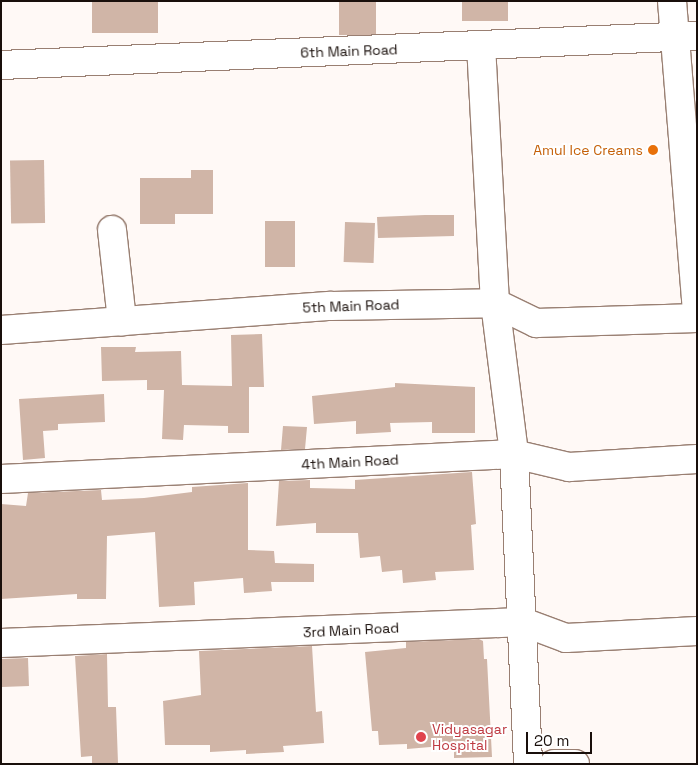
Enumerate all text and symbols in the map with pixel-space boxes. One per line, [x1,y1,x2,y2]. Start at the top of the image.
street label: 6th Main Road [300,41,398,61]
place label: Amul Ice Creams [533,142,643,158]
marker: Amul Ice Creams [647,144,659,156]
street label: 5th Main Road [302,296,400,316]
street label: 4th Main Road [301,451,399,473]
street label: 3rd Main Road [303,619,399,641]
place label: Vidyasagar Hospital [432,721,507,754]
scale bar [528,722,594,754]
marker: Vidyasagar Hospital [414,730,428,744]
text: 20 m [534,731,569,750]

